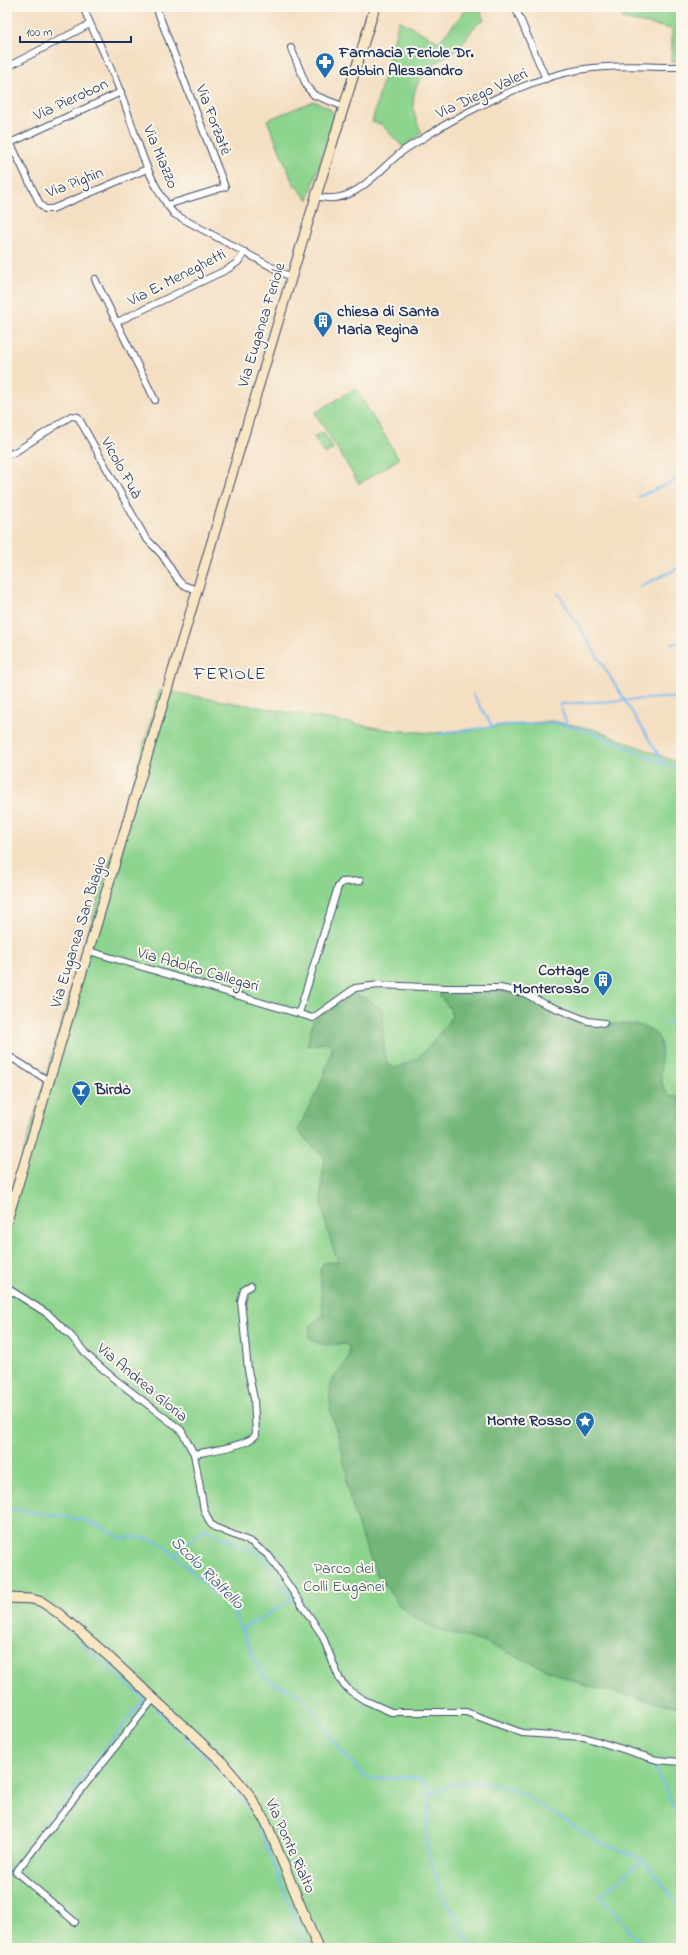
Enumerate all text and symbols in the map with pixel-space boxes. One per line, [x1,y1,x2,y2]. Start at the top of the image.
scale bar [20,18,131,44]
text: 100 m [26,24,53,42]
place label: Farmacia Feriole Dr. Gobbin Alessandro [338,41,474,83]
pharmacy icon: Farmacia Feriole Dr. Gobbin Alessandro [314,51,336,79]
street label: Via Diego Valeri [431,62,532,126]
street label: Via Pierobon [29,72,112,128]
street label: Via Forzatè [188,80,238,160]
street label: Via Miazzo [136,121,184,192]
street label: Via Pighin [42,161,107,205]
street label: Via E. Meneghetti [123,243,231,314]
street label: Via Euganea Feriole [231,259,293,391]
place label: chiesa di Santa Maria Regina [337,300,440,343]
building icon: chiesa di Santa Maria Regina [312,310,334,338]
street label: Vicolo Fuà [94,432,148,503]
district label: FERIOLE [192,662,267,688]
street label: Via Euganea San Biagio [44,853,114,1012]
street label: Via Adolfo Callegari [133,941,262,999]
place label: Cottage Monterosso [513,959,590,1001]
building icon: Cottage Monterosso [592,969,614,997]
place label: Birdò [94,1078,131,1102]
bar icon: Birdò [70,1079,92,1107]
street label: Via Andrea Gloria [90,1337,193,1428]
place label: Monte Rosso [487,1409,571,1433]
place icon: Monte Rosso [574,1410,596,1438]
water label: Scolo Rialtello [165,1531,250,1616]
park label: Parco dei Colli Euganei [303,1557,385,1599]
street label: Via Ponte Rialto [258,1794,322,1897]

